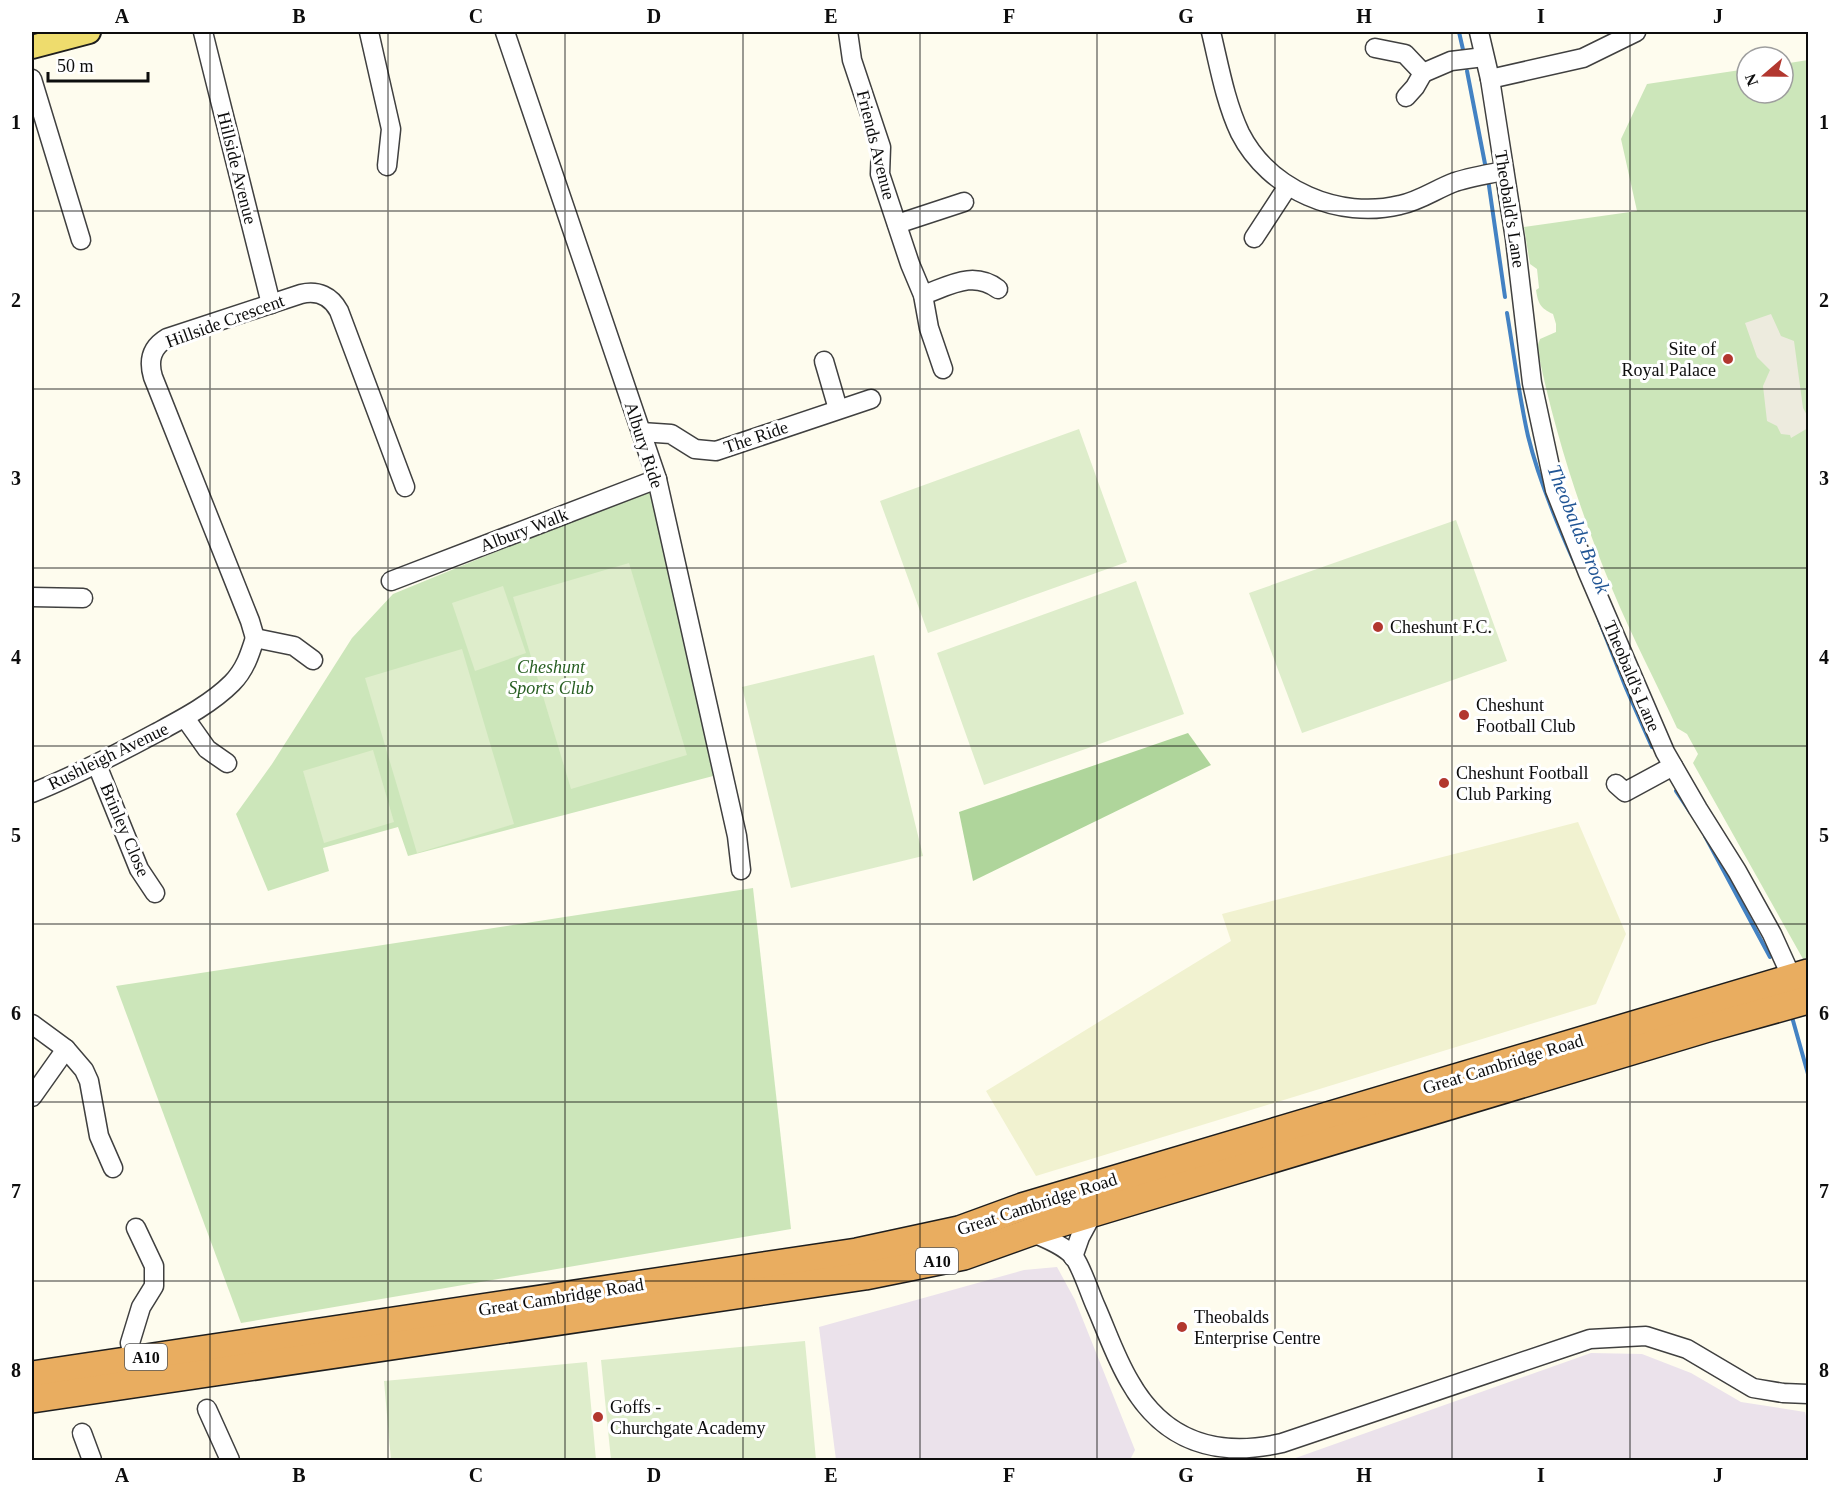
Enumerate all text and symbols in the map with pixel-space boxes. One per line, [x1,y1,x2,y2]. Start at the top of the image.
text: A [115,5,130,27]
text: B [292,5,306,27]
text: C [469,5,483,27]
text: D [647,5,661,27]
text: E [824,5,838,27]
text: F [1003,5,1015,27]
text: G [1178,5,1194,27]
text: H [1356,5,1372,27]
text: I [1537,5,1545,27]
text: J [1713,5,1723,27]
scale bar [48,45,148,83]
north arrow [1735,45,1795,105]
text: 50 m [57,56,94,76]
text: N [1741,71,1761,88]
street label: Friends Avenue [853,88,899,202]
street label: Hillside Avenue [213,110,261,226]
text: 1 [11,111,21,133]
text: 1 [1819,111,1829,133]
street label: Theobald's Lane [1491,149,1529,269]
text: 2 [11,289,21,311]
text: 2 [1819,289,1829,311]
street label: Hillside Crescent [163,290,287,352]
place label: Site of Royal Palace [1622,339,1716,380]
marker: Site of Royal Palace [1721,352,1735,366]
street label: Albury Ride [621,399,667,491]
street label: The Ride [721,417,791,457]
water label: Theobalds Brook [1543,462,1615,597]
text: 3 [11,467,21,489]
text: 3 [1819,467,1829,489]
street label: Albury Walk [477,504,571,556]
place label: Cheshunt F.C. [1390,617,1492,637]
street label: Theobald's Lane [1600,617,1664,735]
marker: Cheshunt F.C. [1371,620,1385,634]
text: 4 [11,646,21,668]
text: 4 [1819,646,1829,668]
park label: Cheshunt Sports Club [508,657,594,698]
place label: Cheshunt Football Club [1476,695,1576,736]
marker: Cheshunt Football Club [1457,708,1471,722]
street label: Rushleigh Avenue [45,718,171,794]
place label: Cheshunt Football Club Parking [1456,763,1589,804]
marker: Cheshunt Football Club Parking [1437,776,1451,790]
street label: Brinley Close [96,780,154,880]
text: 5 [11,824,21,846]
text: 5 [1819,824,1829,846]
text: 6 [11,1002,21,1024]
text: 6 [1819,1002,1829,1024]
street label: Great Cambridge Road [1420,1030,1586,1098]
street label: Great Cambridge Road [955,1169,1119,1239]
text: 7 [11,1180,21,1202]
text: 7 [1819,1180,1829,1202]
road number: A10 [916,1248,958,1274]
street label: Great Cambridge Road [477,1274,645,1320]
place label: Theobalds Enterprise Centre [1194,1307,1320,1348]
marker: Theobalds Enterprise Centre [1175,1320,1189,1334]
road number: A10 [125,1344,167,1370]
text: 8 [11,1359,21,1381]
text: 8 [1819,1359,1829,1381]
place label: Goffs - Churchgate Academy [610,1397,765,1438]
marker: Goffs - Churchgate Academy [591,1410,605,1424]
text: A [115,1464,130,1486]
text: B [292,1464,306,1486]
text: C [469,1464,483,1486]
text: D [647,1464,661,1486]
text: E [824,1464,838,1486]
text: F [1003,1464,1015,1486]
text: G [1178,1464,1194,1486]
text: H [1356,1464,1372,1486]
text: I [1537,1464,1545,1486]
text: J [1713,1464,1723,1486]

